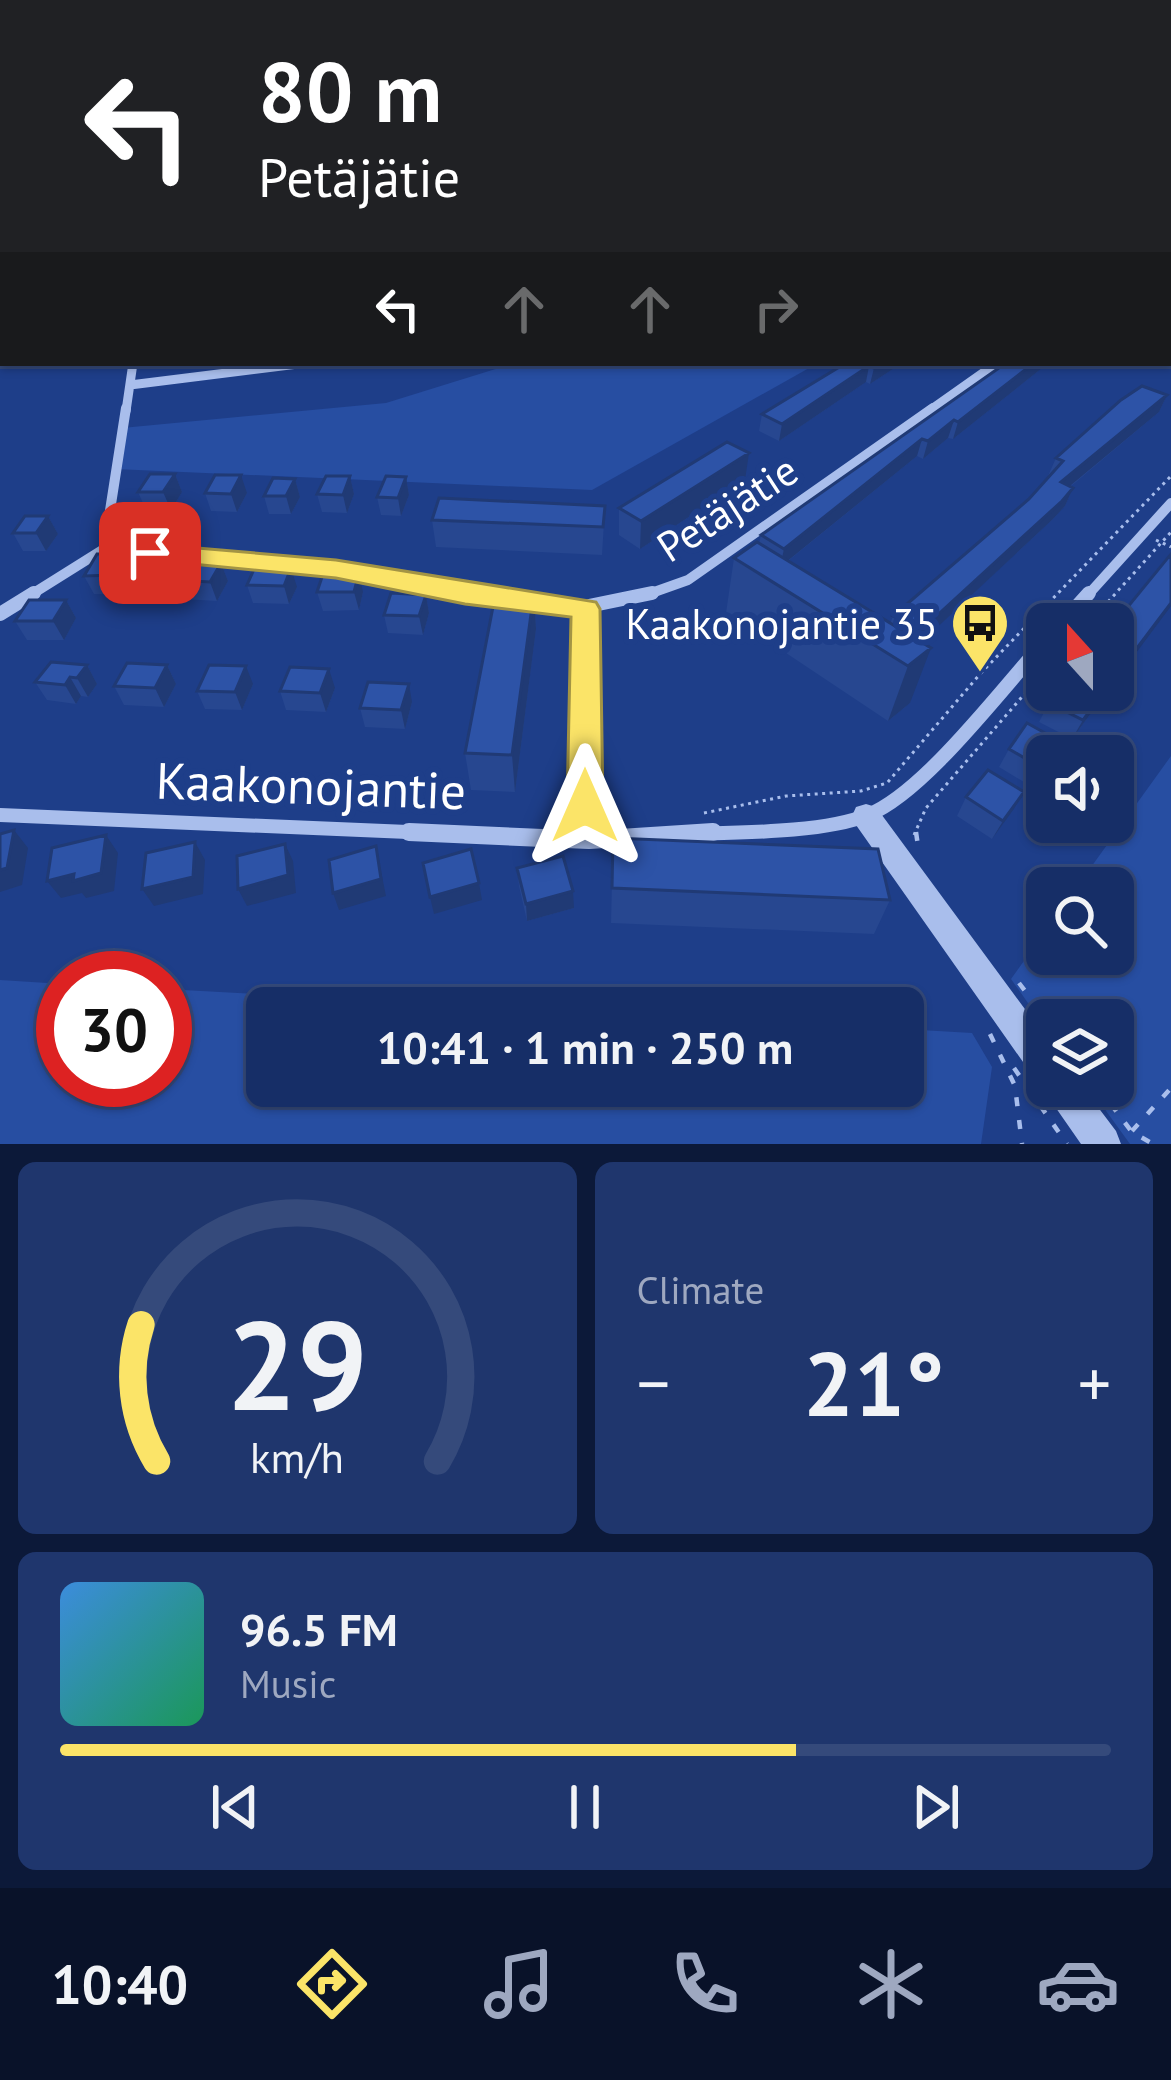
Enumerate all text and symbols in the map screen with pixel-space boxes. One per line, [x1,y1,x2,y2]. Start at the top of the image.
text: 80 m [258,36,442,145]
icon: left [60,48,216,204]
text: Petäjätie [258,142,460,212]
icon: left [365,276,431,342]
icon: ahead [491,276,557,342]
icon: ahead [617,276,683,342]
icon: right [743,276,809,342]
street label: Petäjätie [646,442,808,574]
pin [99,502,201,604]
icon: arrive [117,520,183,586]
bus stop icon: Kaakonojantie 35 [949,592,1011,674]
place label: Kaakonojantie 35 [625,596,938,651]
north arrow [1026,603,1134,711]
map controls [1026,603,1134,1107]
button: sound [1026,735,1134,843]
position arrow [522,743,648,869]
street label: Kaakonojantie [155,747,467,823]
button: search [1026,867,1134,975]
speed limit sign: 30 [36,951,192,1107]
button: layers [1026,999,1134,1107]
text: 10:41 · 1 min · 250 m [377,1018,793,1076]
text: Climate [637,1264,764,1315]
text: 29 [226,1283,368,1444]
text: 21° [803,1324,944,1441]
text: − [637,1340,670,1425]
text: + [1078,1340,1111,1425]
text: km/h [250,1429,344,1485]
text: 96.5 FM [240,1600,398,1658]
text: Music [240,1658,336,1709]
icon: previous [202,1774,268,1840]
icon: pause [552,1774,618,1840]
icon: next [903,1774,969,1840]
icon: directions [290,1942,374,2026]
icon: music [477,1942,561,2026]
icon: phone [663,1942,747,2026]
icon: climate [849,1942,933,2026]
icon: car [1036,1942,1120,2026]
text: 10:40 [51,1949,188,2019]

